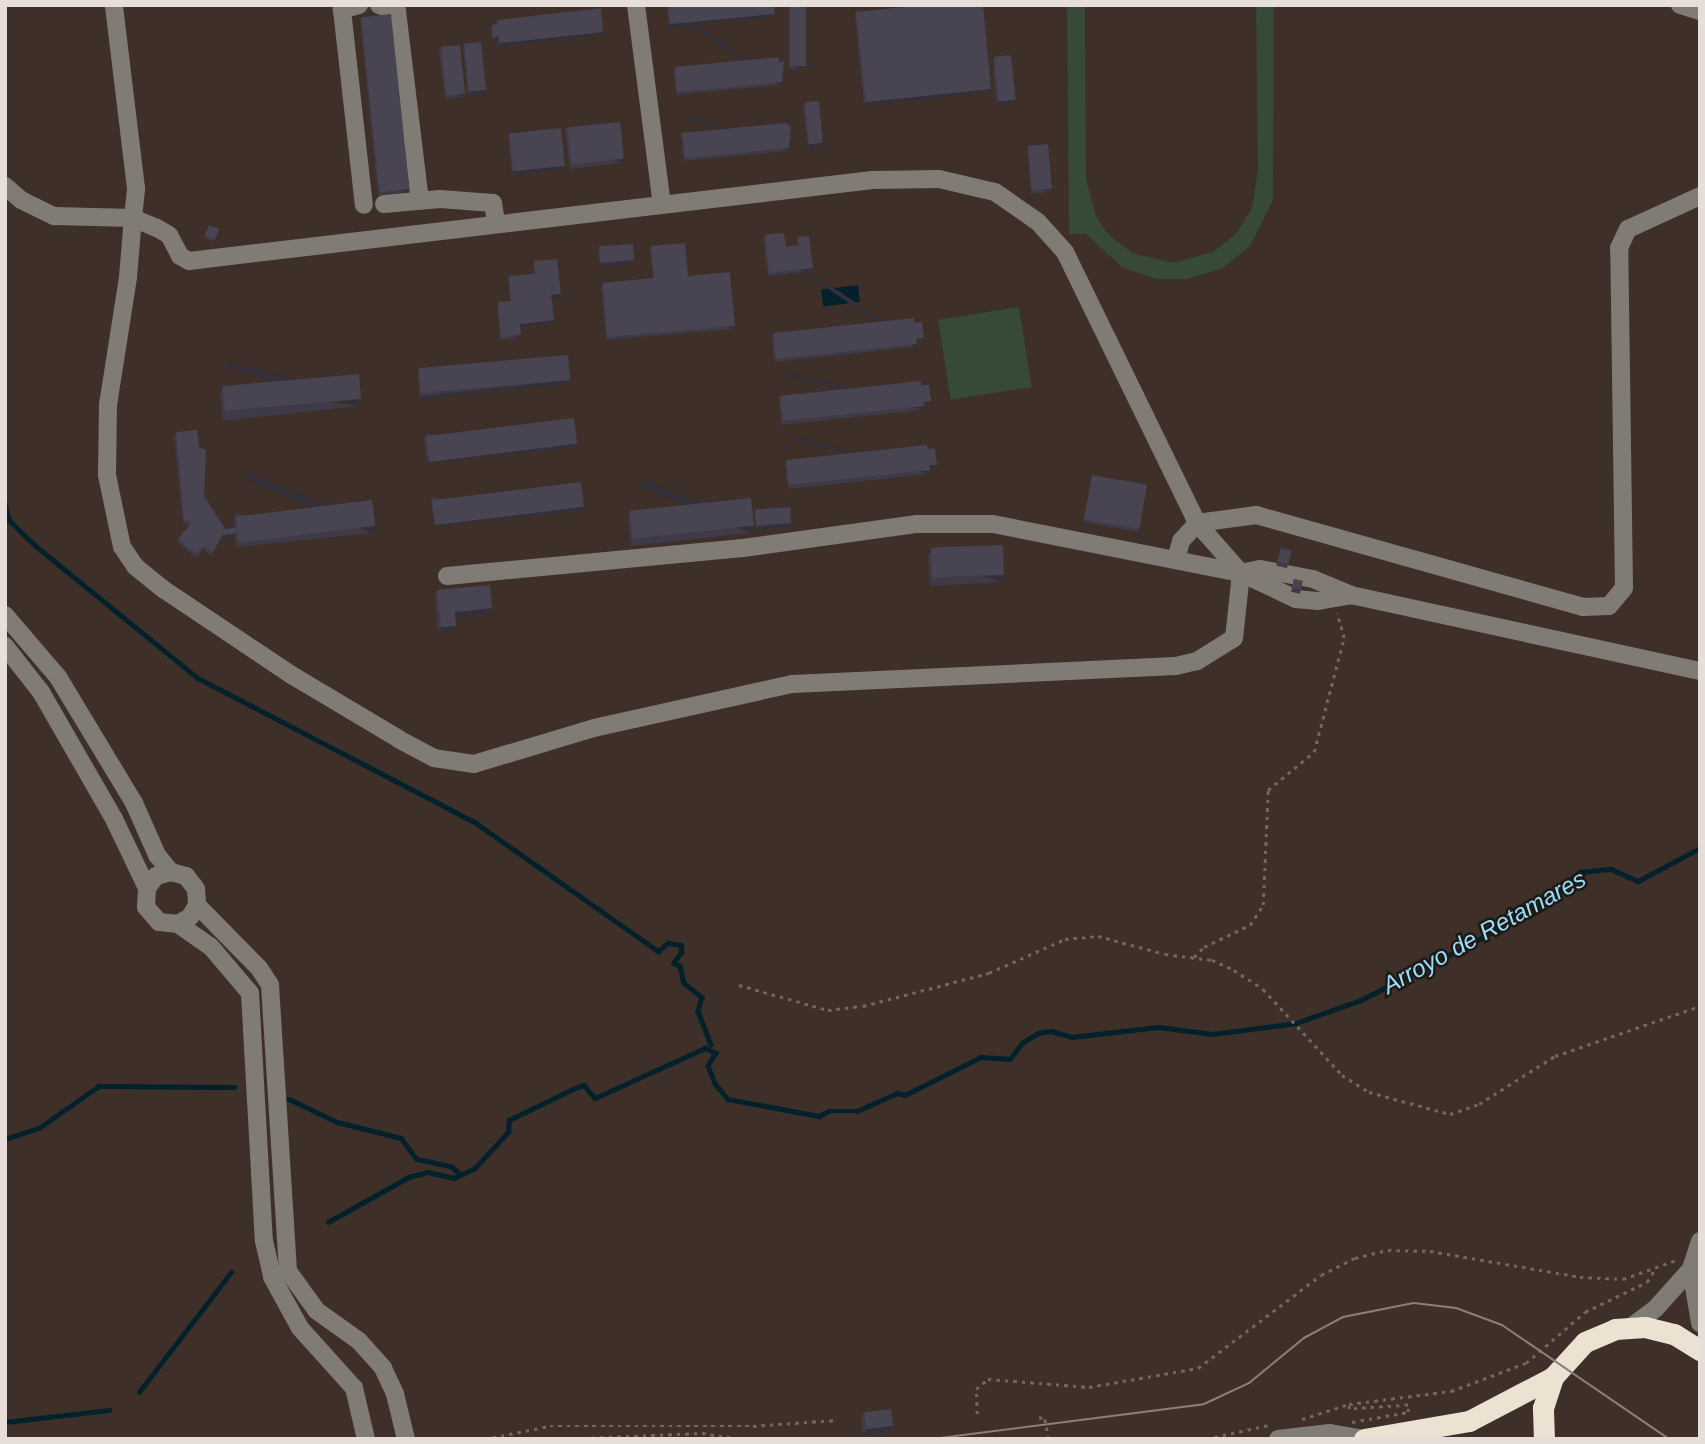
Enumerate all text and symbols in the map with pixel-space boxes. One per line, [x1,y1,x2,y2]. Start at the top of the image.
water label: Arroyo de Retamares [1377,864,1591,1000]

